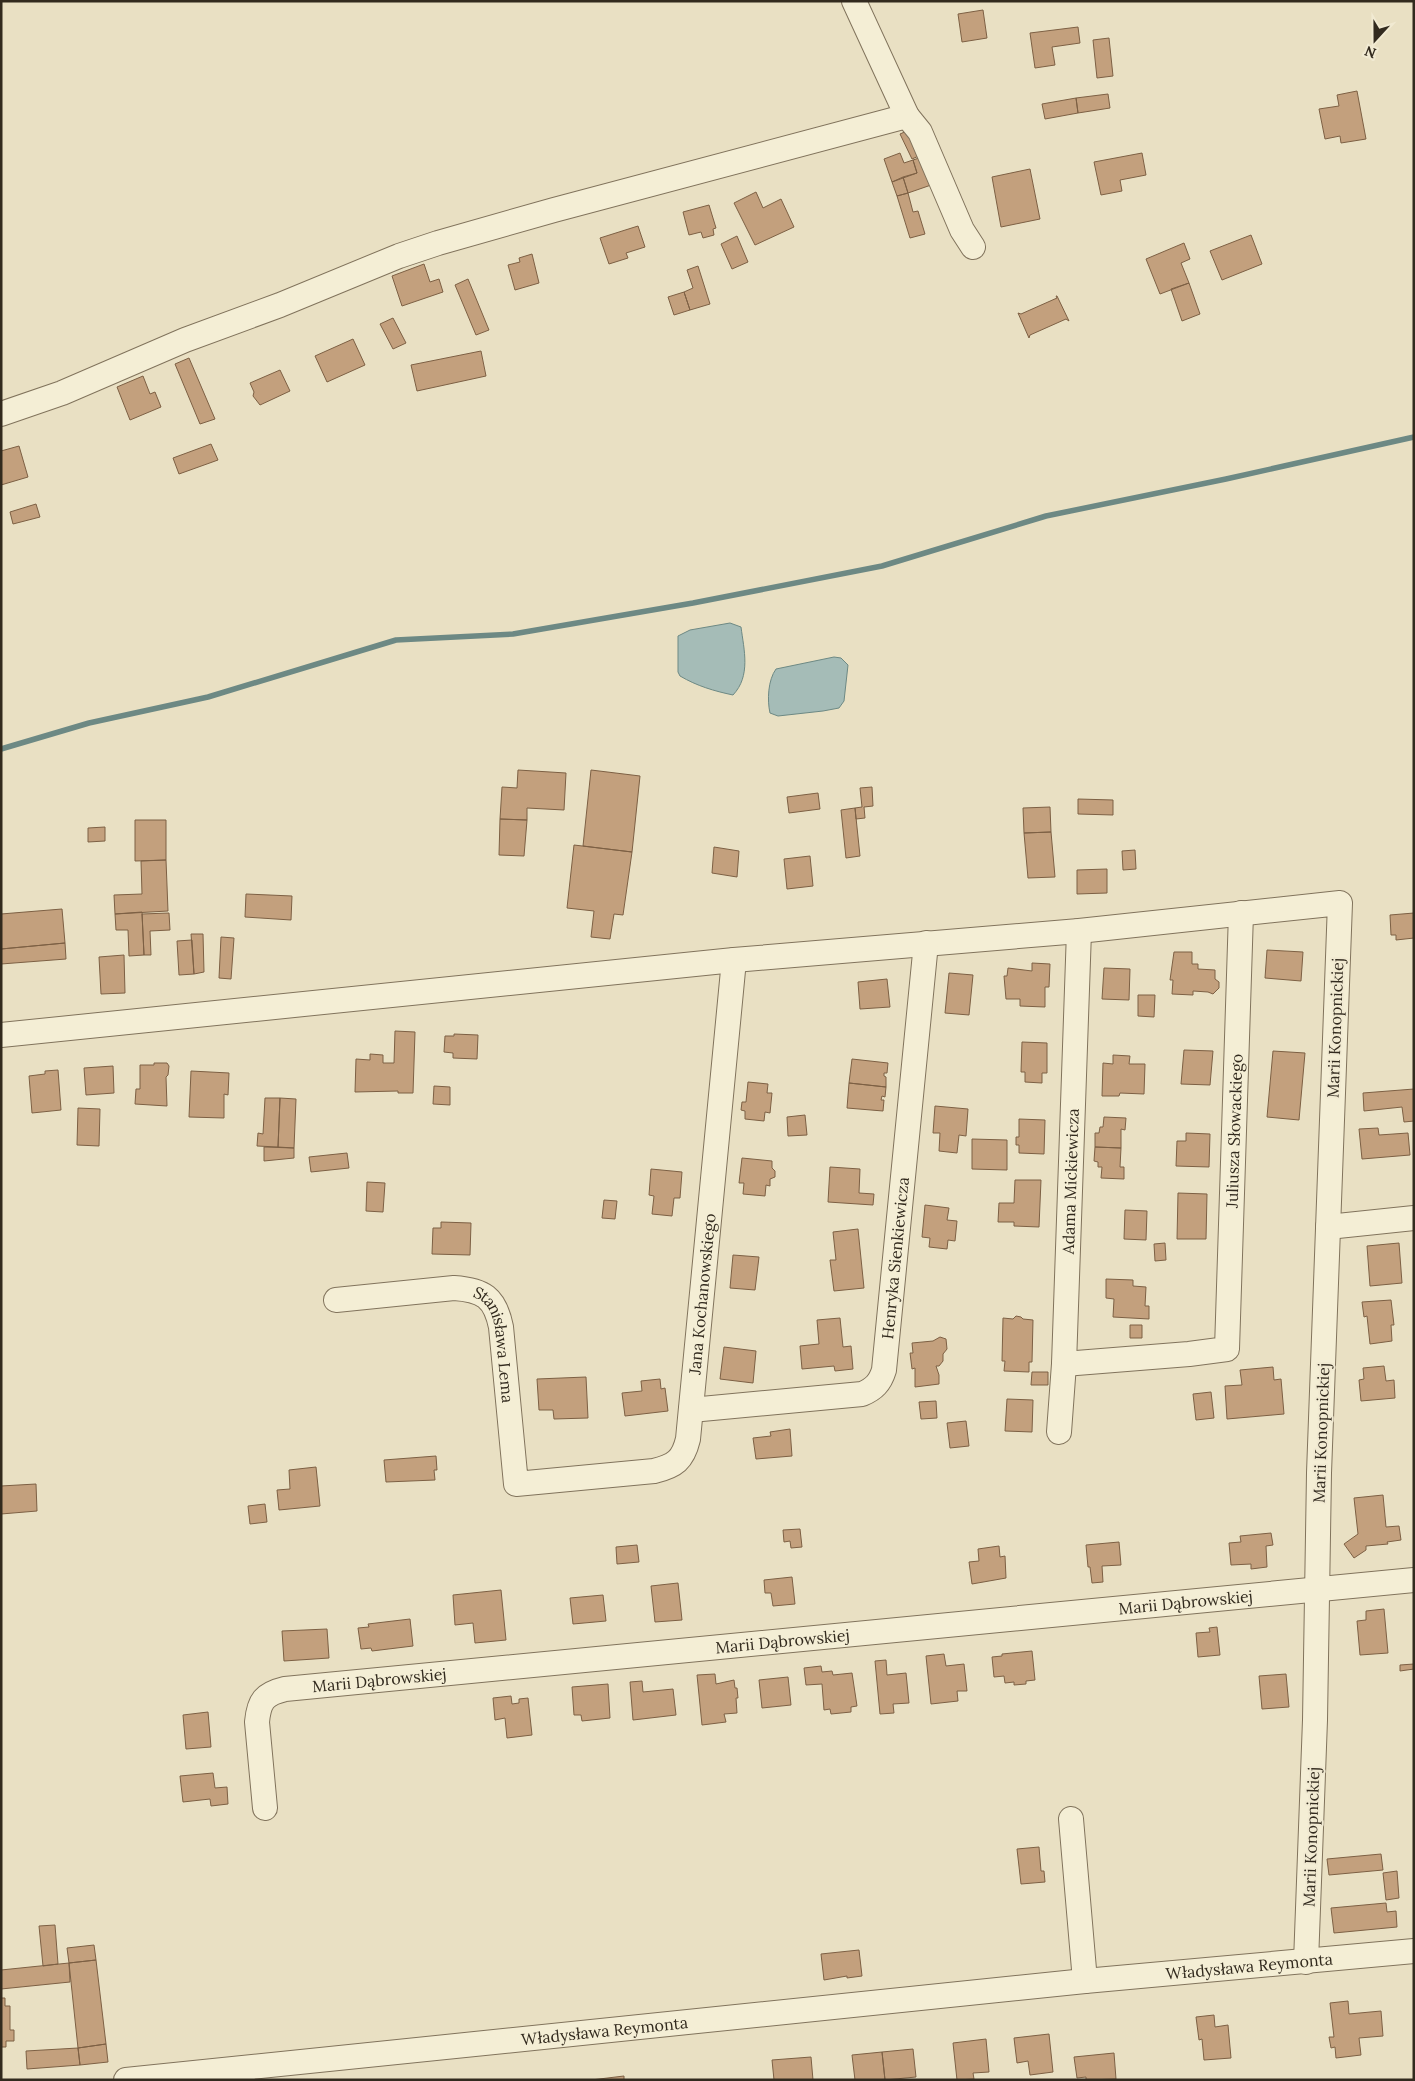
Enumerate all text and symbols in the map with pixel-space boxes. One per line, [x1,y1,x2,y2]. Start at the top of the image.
north arrow [1350,15,1400,65]
text: N [1362,42,1379,62]
street label: Marii Konopnickiej [1323,957,1347,1099]
street label: Juliusza Słowackiego [1221,1053,1246,1209]
street label: Adama Mickiewicza [1058,1108,1083,1256]
street label: Henryka Sienkiewicza [877,1176,913,1340]
street label: Jana Kochanowskiego [684,1212,720,1376]
street label: Stanisława Lema [471,1282,518,1404]
street label: Marii Konopnickiej [1309,1362,1333,1504]
street label: Marii Dąbrowskiej [1118,1586,1254,1618]
street label: Marii Dąbrowskiej [714,1625,851,1657]
street label: Marii Dąbrowskiej [311,1663,447,1696]
street label: Marii Konopnickiej [1299,1766,1323,1908]
street label: Władysława Reymonta [1165,1948,1334,1984]
street label: Władysława Reymonta [520,2012,689,2049]

